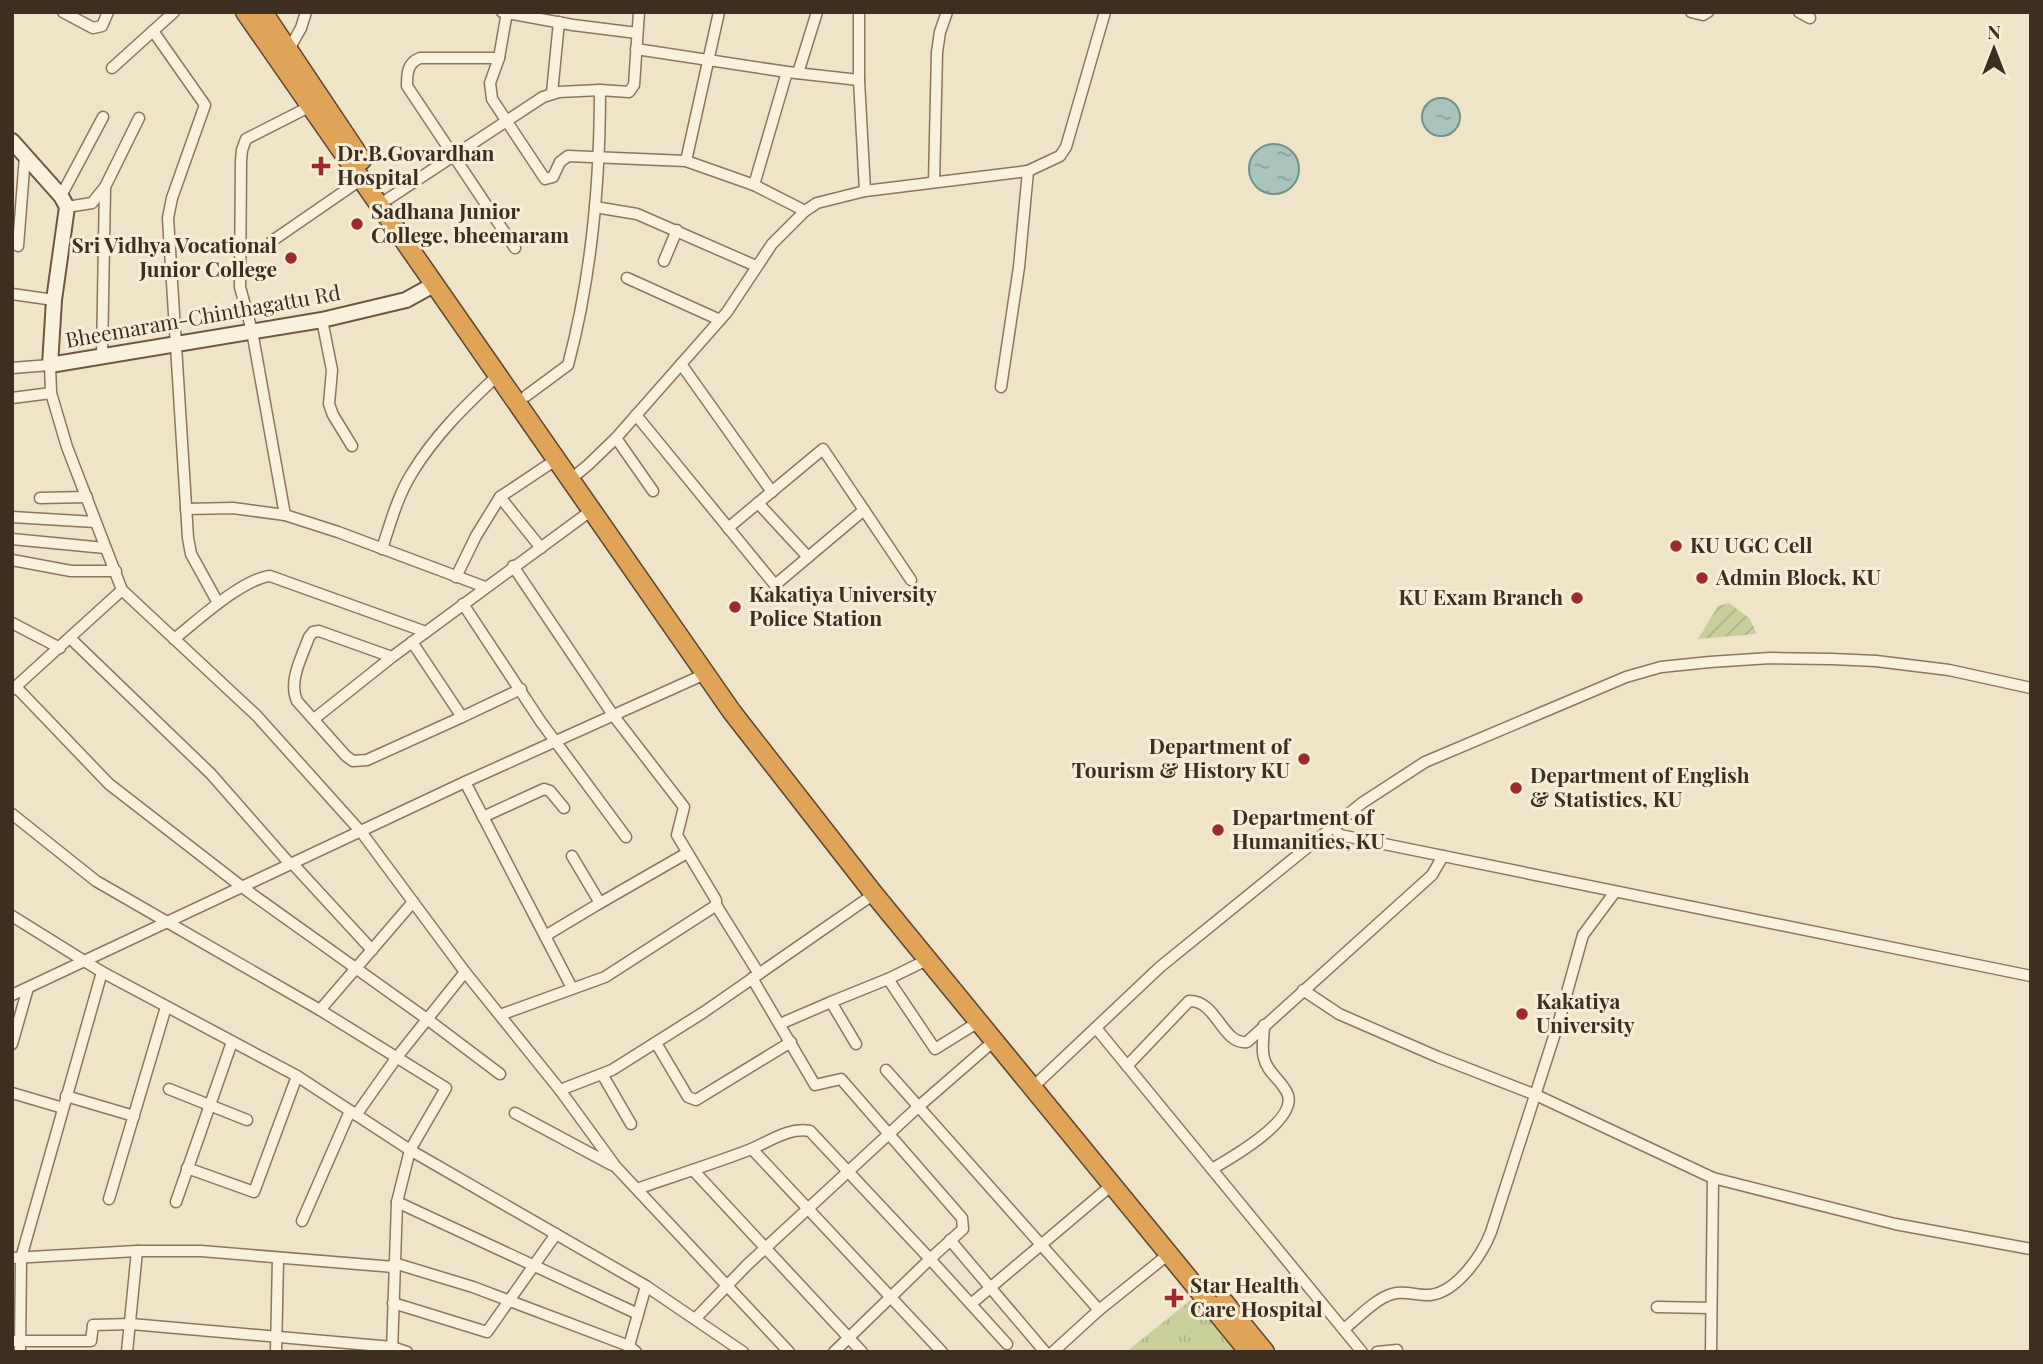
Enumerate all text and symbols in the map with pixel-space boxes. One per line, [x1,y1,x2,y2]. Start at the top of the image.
north arrow [1959,14,2029,84]
text: N [1987,18,2001,44]
place label: Dr.B.Govardhan Hospital [337,138,495,190]
marker: Dr.B.Govardhan Hospital [311,156,331,176]
place label: Sadhana Junior College, bheemaram [371,196,569,248]
marker: Sadhana Junior College, bheemaram [349,216,365,232]
place label: Sri Vidhya Vocational Junior College [72,230,277,282]
marker: Sri Vidhya Vocational Junior College [283,250,299,266]
street label: Bheemaram-Chinthagattu Rd [63,277,342,353]
place label: KU UGC Cell [1690,530,1813,558]
marker: KU UGC Cell [1668,538,1684,554]
place label: Admin Block, KU [1715,562,1881,590]
marker: Admin Block, KU [1694,570,1710,586]
place label: Kakatiya University Police Station [749,579,937,631]
place label: KU Exam Branch [1398,582,1563,610]
marker: KU Exam Branch [1569,590,1585,606]
marker: Kakatiya University Police Station [727,599,743,615]
place label: Department of Tourism & History KU [1072,731,1293,783]
marker: Department of Tourism & History KU [1296,751,1312,767]
place label: Department of English & Statistics, KU [1530,760,1750,812]
marker: Department of English & Statistics, KU [1508,780,1524,796]
place label: Department of Humanities, KU [1232,802,1386,854]
marker: Department of Humanities, KU [1210,822,1226,838]
place label: Kakatiya University [1536,986,1635,1038]
marker: Kakatiya University [1514,1006,1530,1022]
place label: Star Health Care Hospital [1190,1270,1323,1322]
marker: Star Health Care Hospital [1164,1288,1184,1308]

